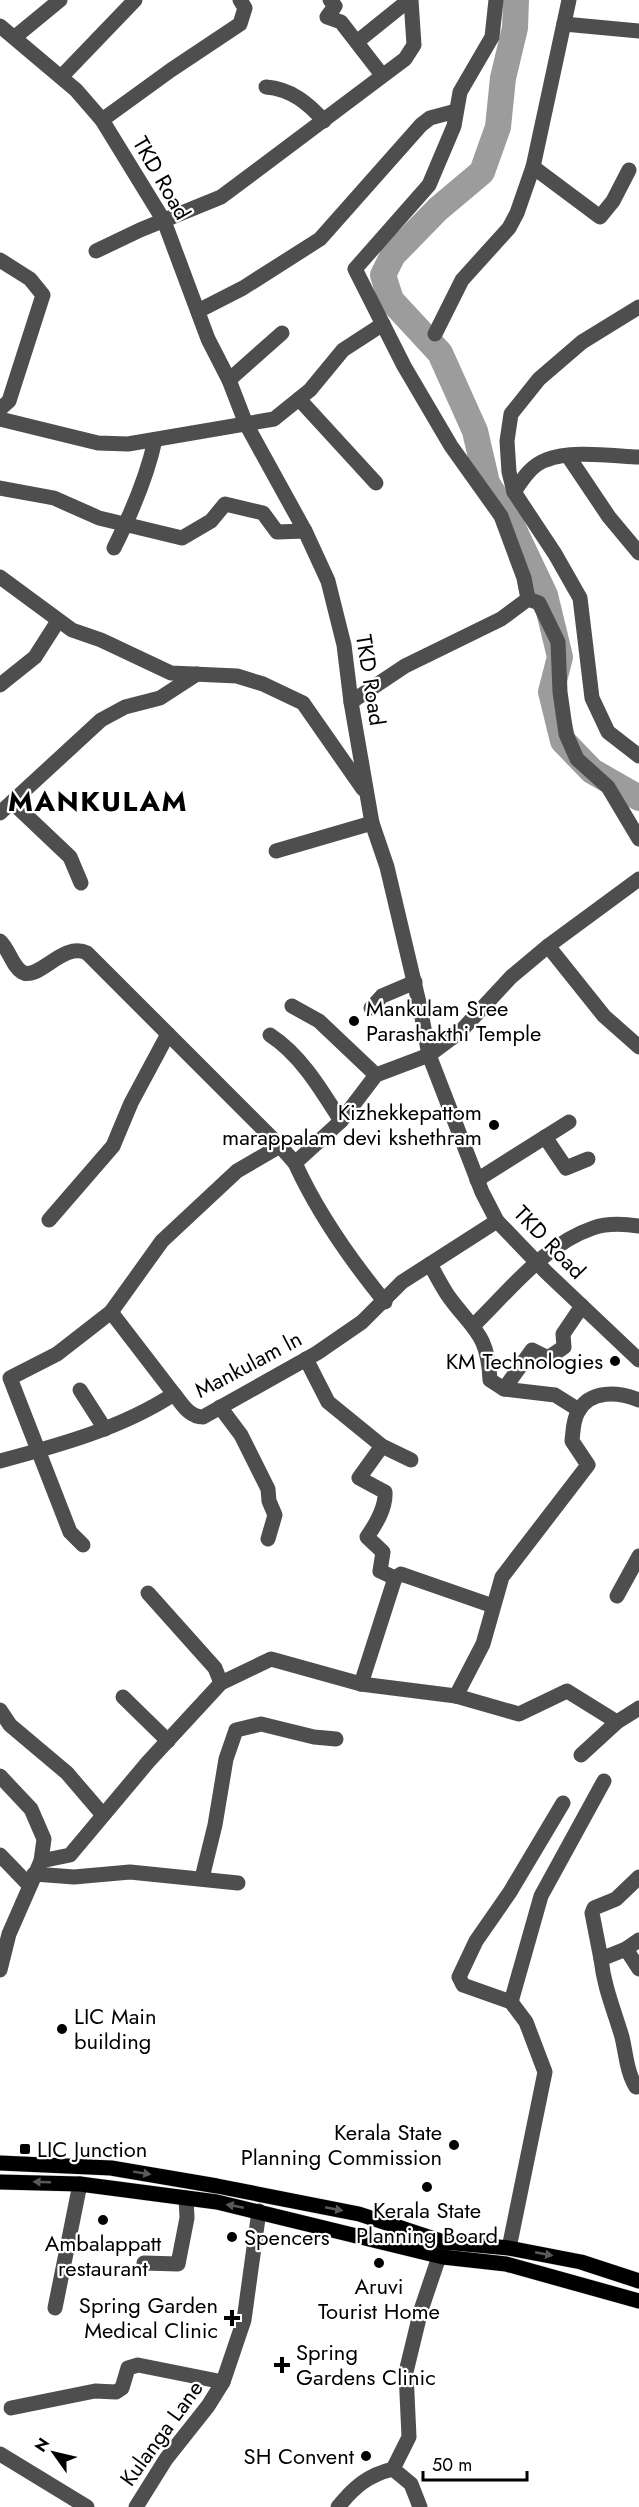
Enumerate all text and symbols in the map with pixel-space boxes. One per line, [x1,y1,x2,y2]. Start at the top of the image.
street label: TKD Road [125,130,199,226]
street label: TKD Road [348,632,394,728]
district label: MANKULAM [8,781,188,822]
place label: Mankulam Sree Parashakthi Temple [366,992,541,1049]
marker: Mankulam Sree Parashakthi Temple [347,1014,361,1028]
place label: Kizhekkepattom marappalam devi kshethram [222,1096,482,1153]
marker: Kizhekkepattom marappalam devi kshethram [487,1118,501,1132]
street label: TKD Road [507,1198,593,1286]
street label: Mankulam ln [189,1322,307,1406]
place label: KM Technologies [446,1345,603,1377]
marker: KM Technologies [608,1354,622,1368]
place label: LIC Main building [74,2000,157,2057]
marker: LIC Main building [55,2022,69,2036]
place label: Kerala State Planning Commission [241,2116,442,2173]
place label: LIC Junction [37,2133,147,2165]
marker: Kerala State Planning Commission [447,2138,461,2152]
marker: LIC Junction [18,2142,32,2156]
one-way arrow [133,2169,152,2178]
one-way arrow [32,2178,51,2187]
marker: Kerala State Planning Board [420,2180,434,2194]
place label: Kerala State Planning Board [356,2194,498,2251]
one-way arrow [225,2201,244,2210]
one-way arrow [324,2205,343,2214]
marker: Ambalappatt restaurant [96,2213,110,2227]
place label: Spencers [244,2221,330,2253]
place label: Ambalappatt restaurant [45,2227,162,2284]
marker: Spencers [225,2230,239,2244]
one-way arrow [534,2250,553,2260]
marker: Aruvi Tourist Home [372,2256,386,2270]
place label: Aruvi Tourist Home [318,2270,440,2327]
place label: Spring Garden Medical Clinic [79,2289,218,2346]
marker: Spring Garden Medical Clinic [223,2309,241,2327]
place label: Spring Gardens Clinic [296,2336,436,2393]
marker: Spring Gardens Clinic [273,2356,291,2374]
street label: Kulanga Lane [112,2374,210,2492]
north arrow [24,2423,84,2483]
text: N [29,2433,55,2457]
place label: SH Convent [244,2440,355,2472]
scale bar [423,2444,526,2482]
marker: SH Convent [359,2449,373,2463]
text: 50 m [432,2452,472,2478]

